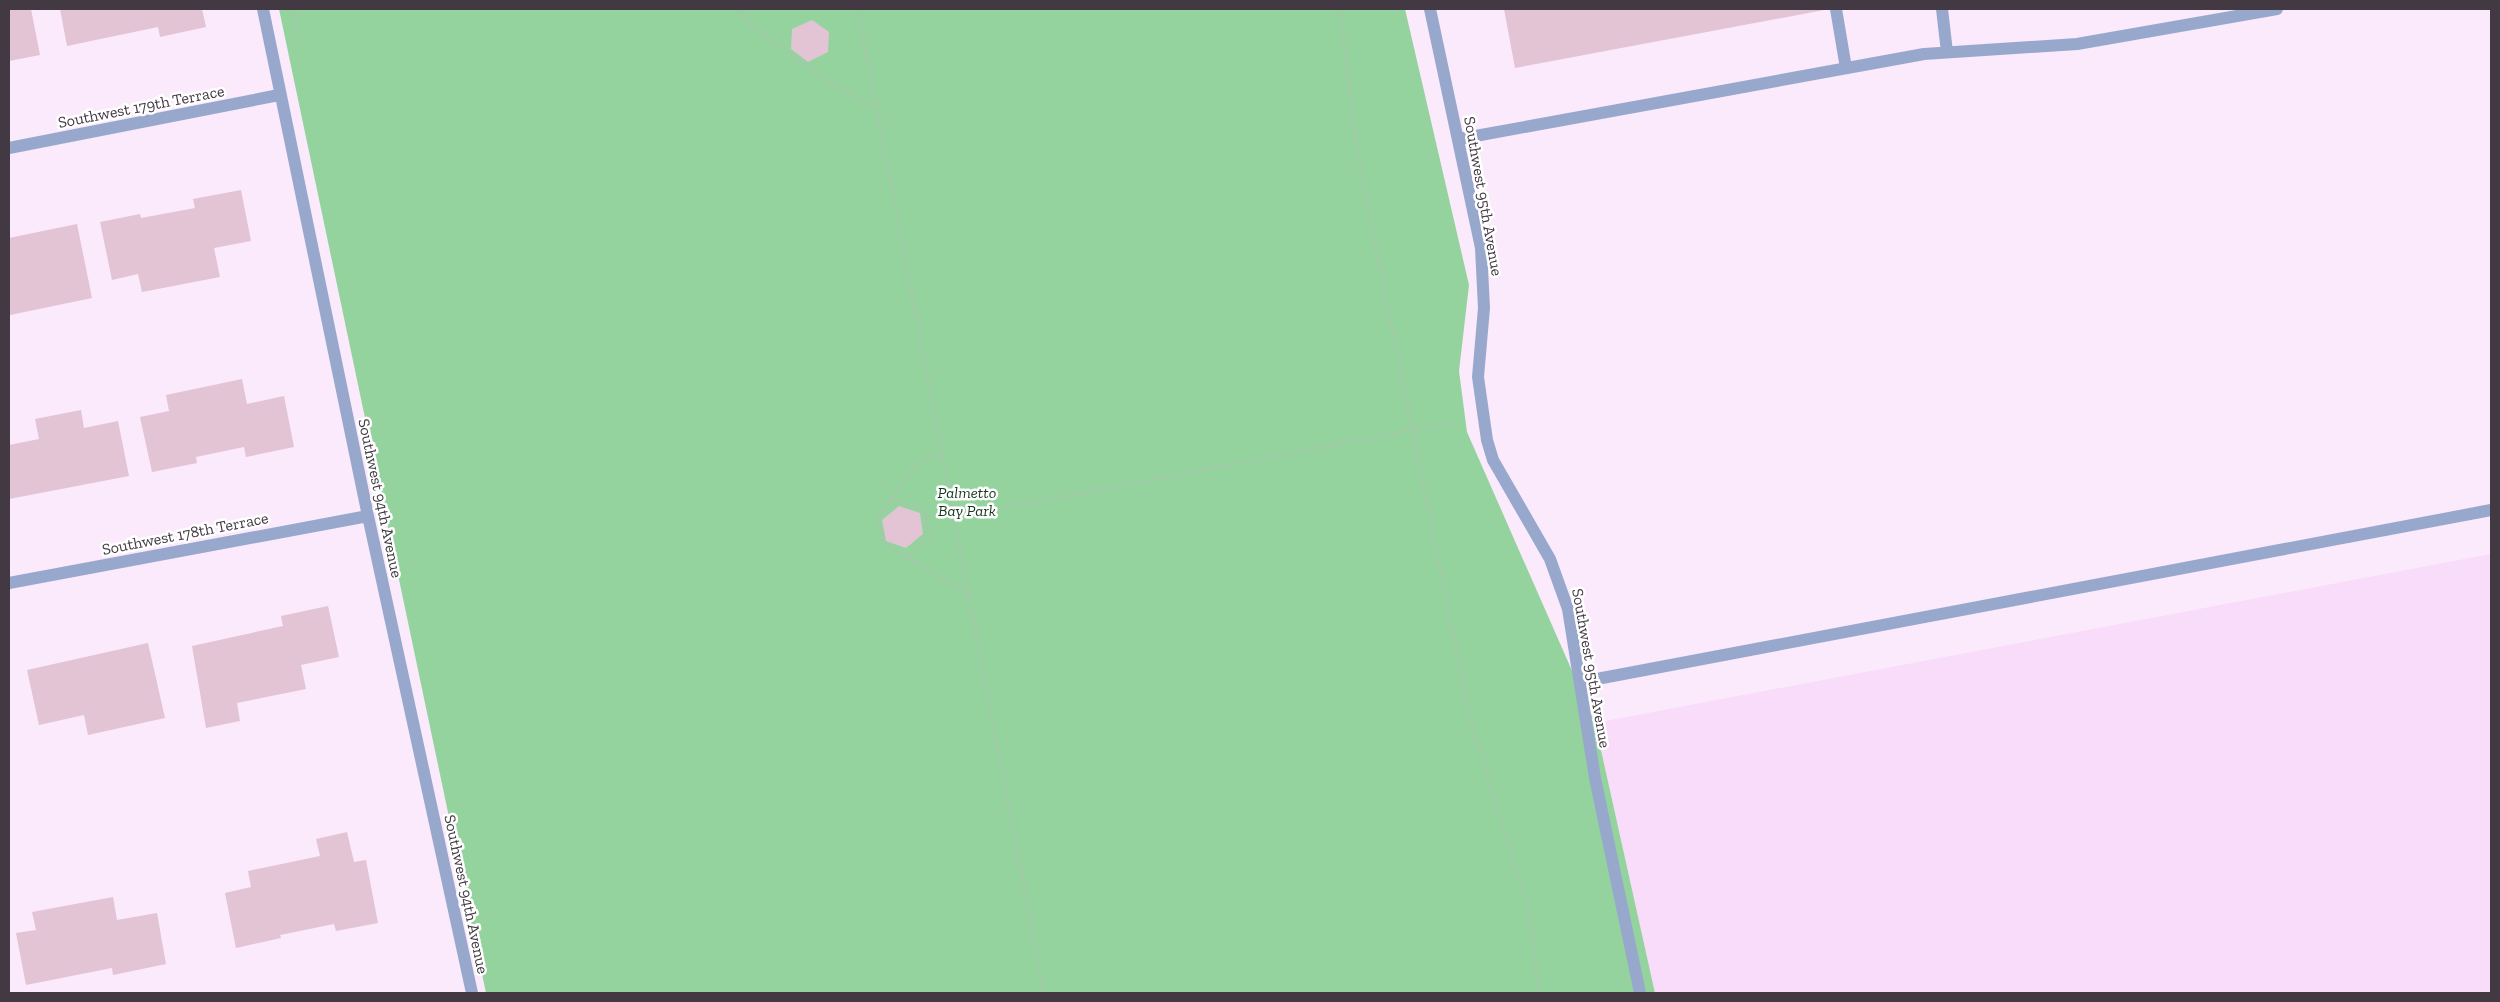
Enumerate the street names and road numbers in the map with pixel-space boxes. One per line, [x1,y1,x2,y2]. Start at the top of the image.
street label: Southwest 179th Terrace [56,81,226,132]
street label: Southwest 95th Avenue [1460,115,1507,277]
street label: Southwest 94th Avenue [354,417,407,579]
street label: Southwest 178th Terrace [100,508,270,559]
street label: Southwest 95th Avenue [1568,587,1615,749]
street label: Southwest 94th Avenue [440,813,493,975]

